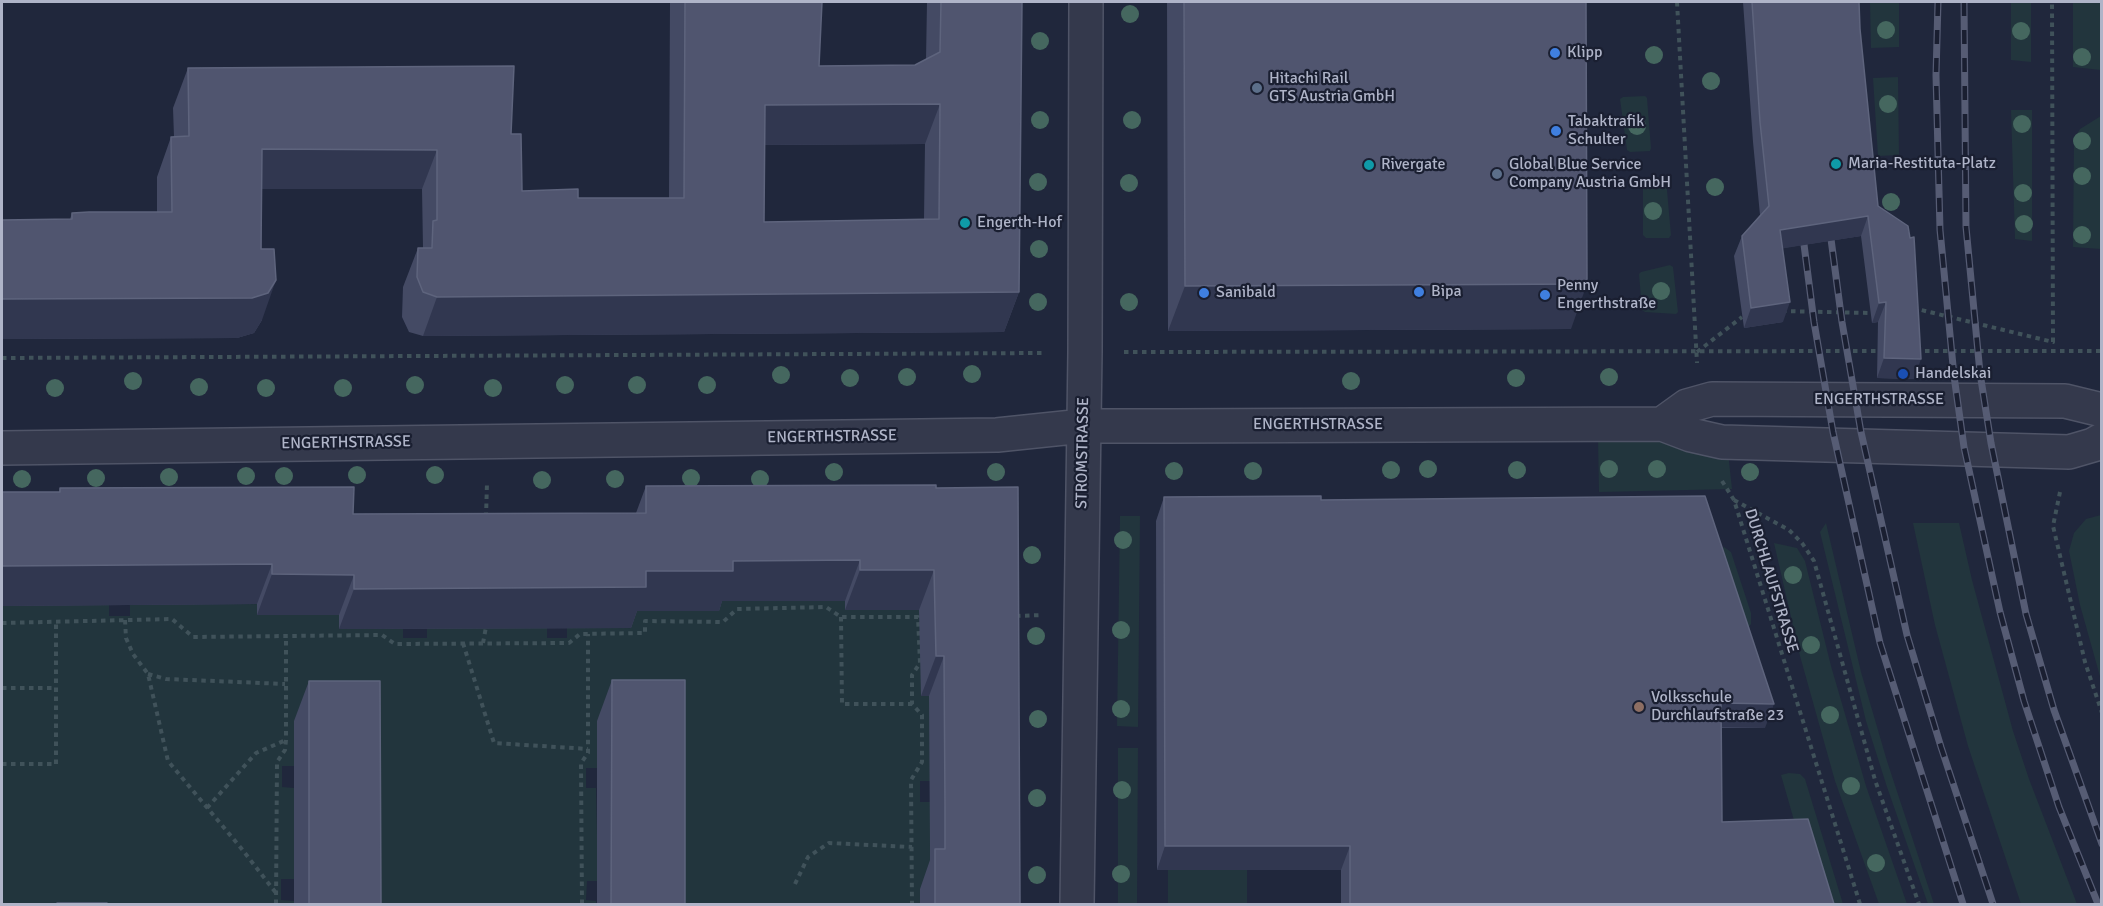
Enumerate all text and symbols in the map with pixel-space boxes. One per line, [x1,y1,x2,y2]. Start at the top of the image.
place label: Klipp [1567,43,1602,63]
marker: Klipp [1548,46,1562,60]
place label: Hitachi Rail GTS Austria GmbH [1269,69,1395,107]
marker: Hitachi Rail GTS Austria GmbH [1250,81,1264,95]
place label: Tabaktrafik Schulter [1568,112,1644,150]
marker: Tabaktrafik Schulter [1549,124,1563,138]
place label: Maria-Restituta-Platz [1848,154,1996,174]
place label: Rivergate [1381,155,1445,175]
place label: Global Blue Service Company Austria GmbH [1509,155,1671,193]
marker: Maria-Restituta-Platz [1829,157,1843,171]
marker: Rivergate [1362,158,1376,172]
marker: Global Blue Service Company Austria GmbH [1490,167,1504,181]
place label: Engerth-Hof [977,213,1062,233]
marker: Engerth-Hof [958,216,972,230]
place label: Penny Engerthstraße [1557,276,1656,314]
place label: Bipa [1431,282,1462,302]
place label: Sanibald [1216,283,1276,303]
marker: Bipa [1412,285,1426,299]
marker: Sanibald [1197,286,1211,300]
marker: Penny Engerthstraße [1538,288,1552,302]
place label: Handelskai [1915,364,1991,384]
marker: Handelskai [1896,367,1910,381]
street label: ENGERTHSTRASSE [1814,390,1944,410]
street label: STROMSTRASSE [1072,397,1094,509]
street label: ENGERTHSTRASSE [1253,415,1383,435]
street label: ENGERTHSTRASSE [767,426,897,448]
street label: ENGERTHSTRASSE [281,432,411,454]
street label: DURCHLAUFSTRASSE [1740,506,1802,656]
place label: Volksschule Durchlaufstraße 23 [1651,688,1784,726]
marker: Volksschule Durchlaufstraße 23 [1632,700,1646,714]

